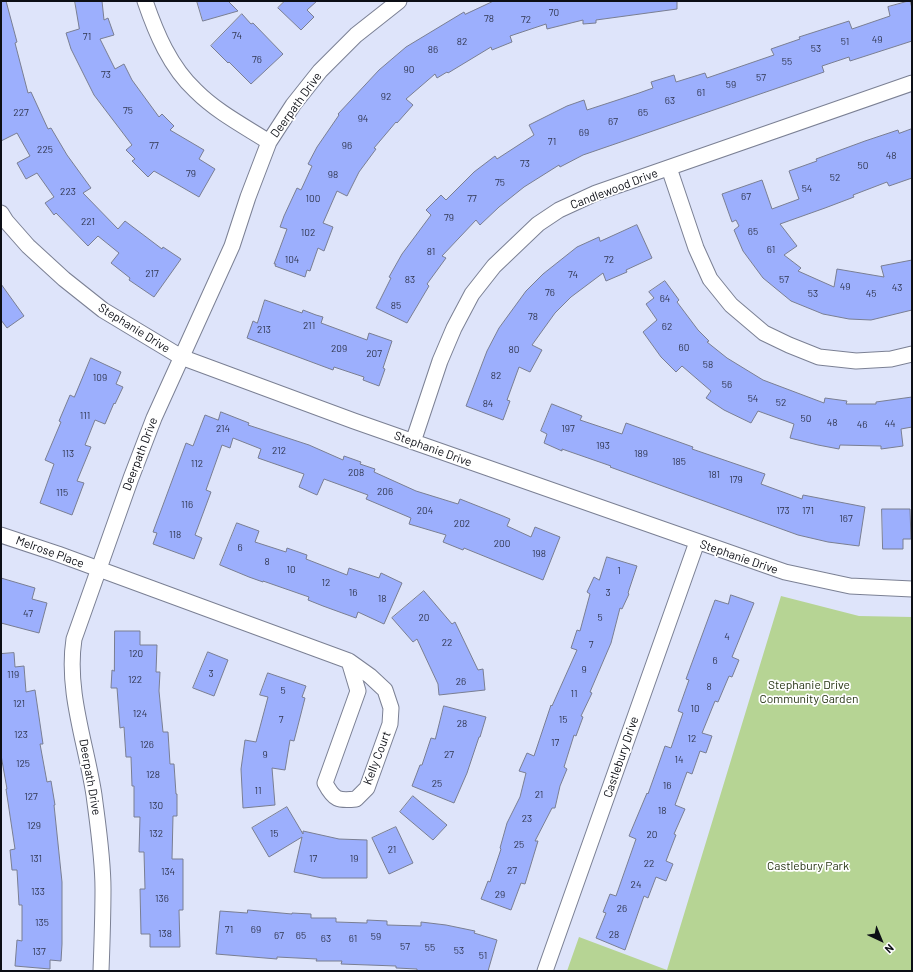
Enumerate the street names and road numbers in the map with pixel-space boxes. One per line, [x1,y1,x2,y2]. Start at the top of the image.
street label: Deerpath Drive [267,70,325,140]
street label: Candlewood Drive [568,166,660,212]
street label: Stephanie Drive [95,300,173,356]
street label: Deerpath Drive [119,415,161,493]
street label: Stephanie Drive [392,428,474,470]
street label: Melrose Place [14,533,86,571]
street label: Stephanie Drive [698,537,780,577]
street label: Castlebury Drive [600,714,642,800]
street label: Kelly Court [360,729,394,787]
street label: Deerpath Drive [76,738,104,816]

